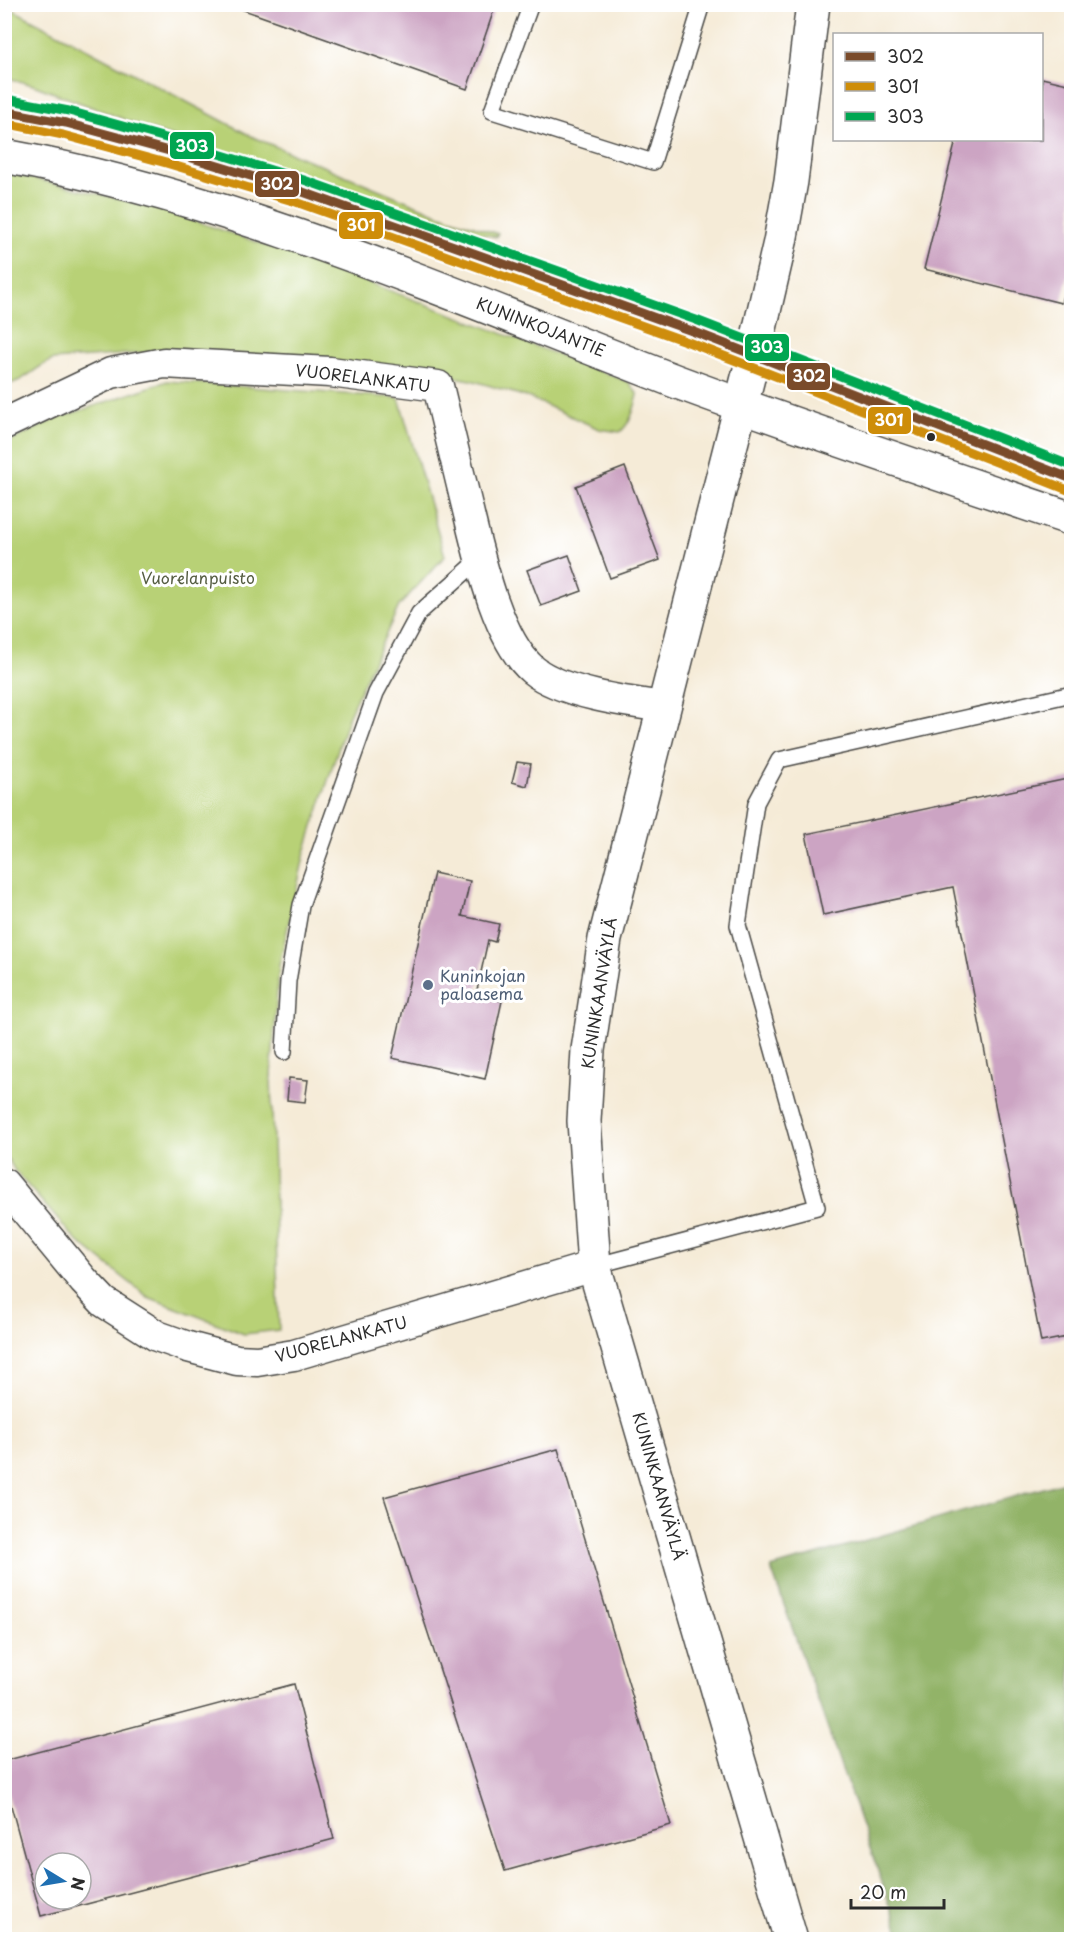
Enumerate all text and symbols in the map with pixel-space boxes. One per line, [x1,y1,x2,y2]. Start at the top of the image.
legend [833,33,1043,141]
text: 302 [887,42,924,69]
text: 301 [887,72,919,99]
text: 303 [887,102,924,129]
line badge: 303 [169,131,215,160]
text: 303 [175,133,209,157]
line badge: 302 [254,170,300,198]
text: 302 [260,171,294,195]
line badge: 301 [338,211,384,240]
text: 301 [346,212,376,236]
street label: KUNINKOJANTIE [473,290,609,362]
line badge: 303 [744,333,790,362]
text: 303 [750,334,784,358]
street label: VUORELANKATU [294,357,432,397]
line badge: 302 [786,362,831,391]
text: 302 [792,363,826,387]
line badge: 301 [867,406,912,435]
text: 301 [874,407,904,431]
unlabelled marker [925,431,937,443]
park label: Vuorelanpuisto [141,565,255,589]
street label: KUNINKAANVÄYLÄ [574,915,622,1070]
place label: Kuninkojan paloasema [440,963,526,1005]
marker: Kuninkojan paloasema [421,978,435,992]
street label: VUORELANKATU [272,1309,410,1367]
street label: KUNINKAANVÄYLÄ [627,1409,693,1563]
north arrow [33,1851,93,1911]
scale bar [851,1872,944,1910]
text: N [66,1876,92,1893]
text: 20 m [860,1878,906,1905]

